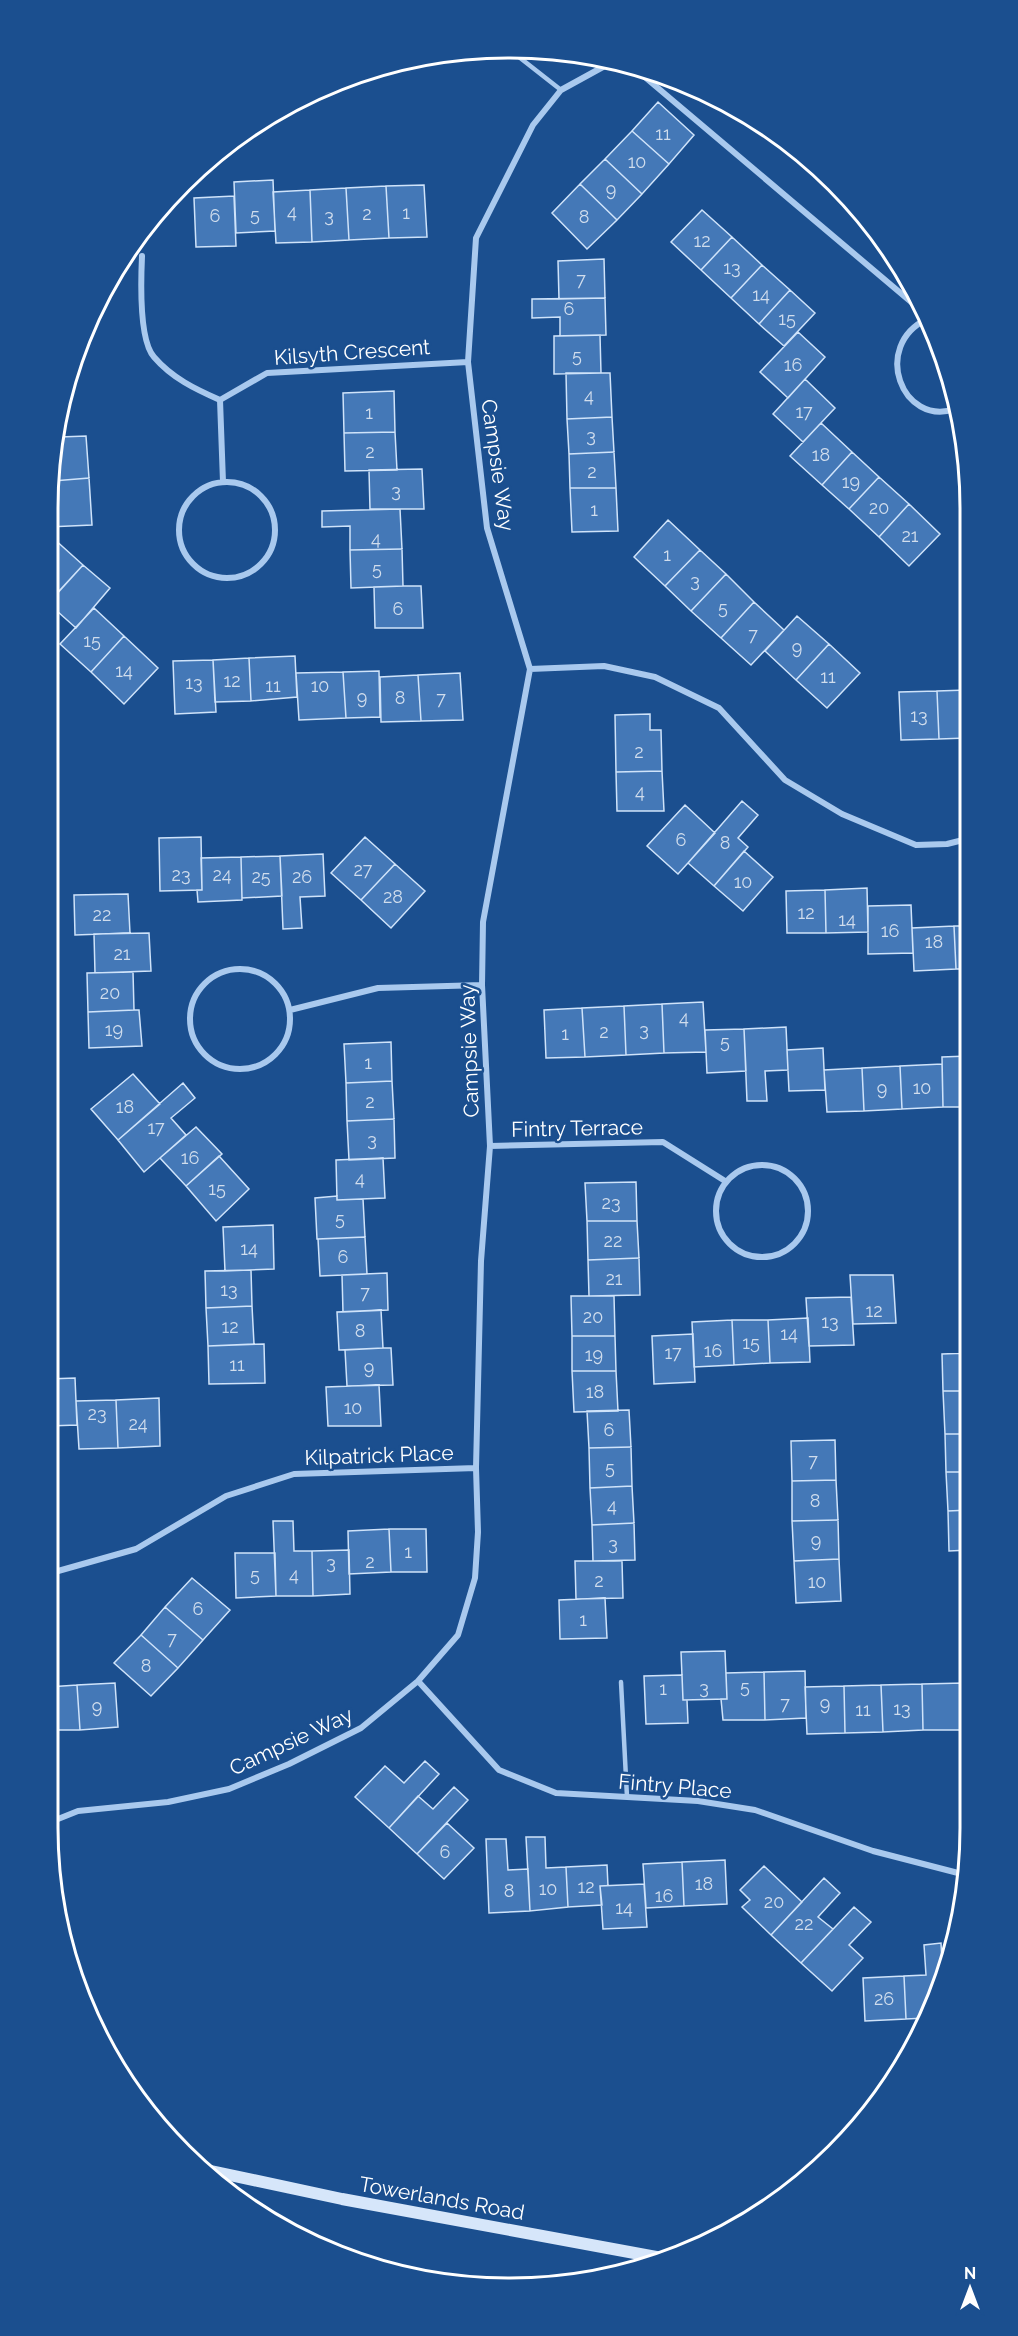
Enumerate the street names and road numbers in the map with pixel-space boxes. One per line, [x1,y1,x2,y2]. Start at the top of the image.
street label: Kilsyth Crescent [273,334,431,370]
street label: Campsie Way [476,397,520,533]
street label: Campsie Way [454,984,484,1118]
street label: Fintry Terrace [511,1114,643,1142]
street label: Kilpatrick Place [304,1440,454,1470]
street label: Campsie Way [225,1702,357,1780]
street label: Fintry Place [617,1769,733,1803]
street label: Towerlands Road [357,2171,527,2225]

